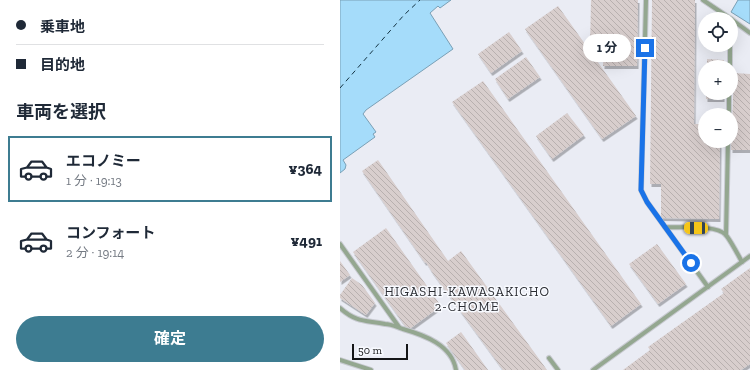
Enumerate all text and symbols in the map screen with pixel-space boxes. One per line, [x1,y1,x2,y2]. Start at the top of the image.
map controls [698,12,738,148]
button: locate [698,12,738,52]
text: 乗車地 [40,18,85,36]
callout: 1 分 [583,34,631,62]
route end [636,39,654,57]
text: 1 分 [597,40,617,55]
text: 目的地 [40,56,85,74]
button: + [698,60,738,100]
text: 車両を選択 [16,101,106,123]
button: − [698,108,738,148]
icon: car [18,151,54,187]
text: エコノミー [66,152,141,170]
text: ¥364 [288,160,322,178]
text: 1 分 · 19:13 [66,173,122,188]
car [684,222,708,234]
icon: car [18,223,54,259]
text: コンフォート [66,224,156,242]
text: ¥491 [290,232,322,250]
text: 2 分 · 19:14 [66,245,124,260]
route start [682,254,700,272]
district label: HIGASHI-KAWASAKICHO 2-CHOME [384,284,550,314]
button: 確定 [16,316,324,362]
scale bar [352,342,408,361]
text: 50 m [358,344,382,357]

